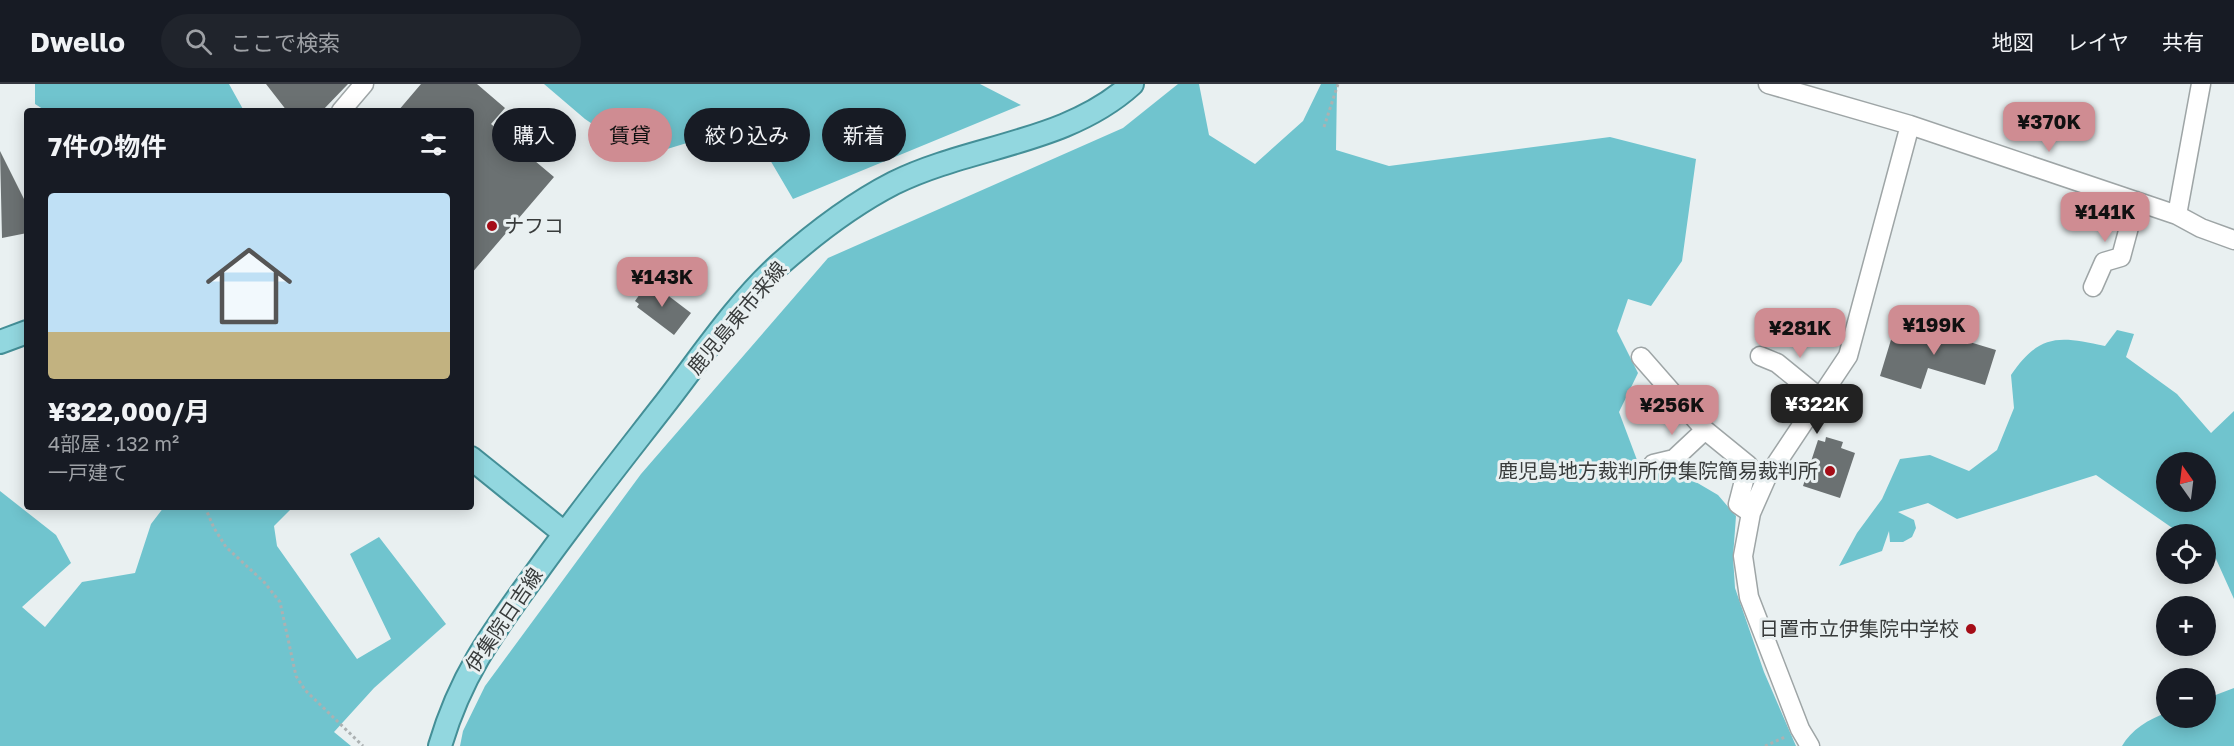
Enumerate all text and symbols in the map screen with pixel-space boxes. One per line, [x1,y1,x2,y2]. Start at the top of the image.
search box [161,14,581,68]
text: Dwello [30,25,125,58]
icon: search [182,25,215,58]
text: ここで検索 [230,29,340,56]
text: 地図 [1992,29,2034,55]
text: レイヤ [2067,29,2129,55]
text: 共有 [2162,29,2204,55]
pin: ¥370K [2007,102,2091,153]
chip: 購入 [492,108,576,162]
chip: 賃貸 [588,108,672,162]
chip: 絞り込み [684,108,810,162]
chip: 新着 [822,108,906,162]
text: ¥370K [2017,109,2081,133]
icon: filters [417,128,450,161]
text: 7件の物件 [48,131,166,162]
pin: ¥141K [2063,192,2147,243]
text: ¥141K [2075,199,2135,223]
place label: ナフコ [504,213,564,237]
marker: ナフコ [485,219,499,233]
icon: home [195,232,303,340]
street label: 鹿児島東市来線 [682,256,790,379]
pin: ¥143K [620,257,704,308]
text: ¥143K [631,264,693,288]
pin: ¥199K [1892,305,1976,356]
pin: ¥281K [1758,308,1842,359]
text: ¥199K [1902,312,1966,336]
text: ¥281K [1769,315,1832,339]
pin: ¥322K [1775,384,1859,435]
pin: ¥256K [1630,385,1714,436]
text: ¥322K [1785,391,1849,415]
text: ¥256K [1640,392,1704,416]
text: ¥322,000/月 [48,396,210,427]
text: 4部屋 · 132 m² [48,431,179,455]
north arrow [2156,452,2216,512]
map controls [2156,452,2216,728]
place label: 鹿児島地方裁判所伊集院簡易裁判所 [1498,458,1818,482]
text: 一戸建て [48,460,128,484]
marker: 鹿児島地方裁判所伊集院簡易裁判所 [1823,464,1837,478]
button: locate [2156,524,2216,584]
street label: 伊集院日吉線 [460,563,547,676]
button: + [2156,596,2216,656]
place label: 日置市立伊集院中学校 [1759,616,1959,640]
marker: 日置市立伊集院中学校 [1964,622,1978,636]
button: − [2156,668,2216,728]

